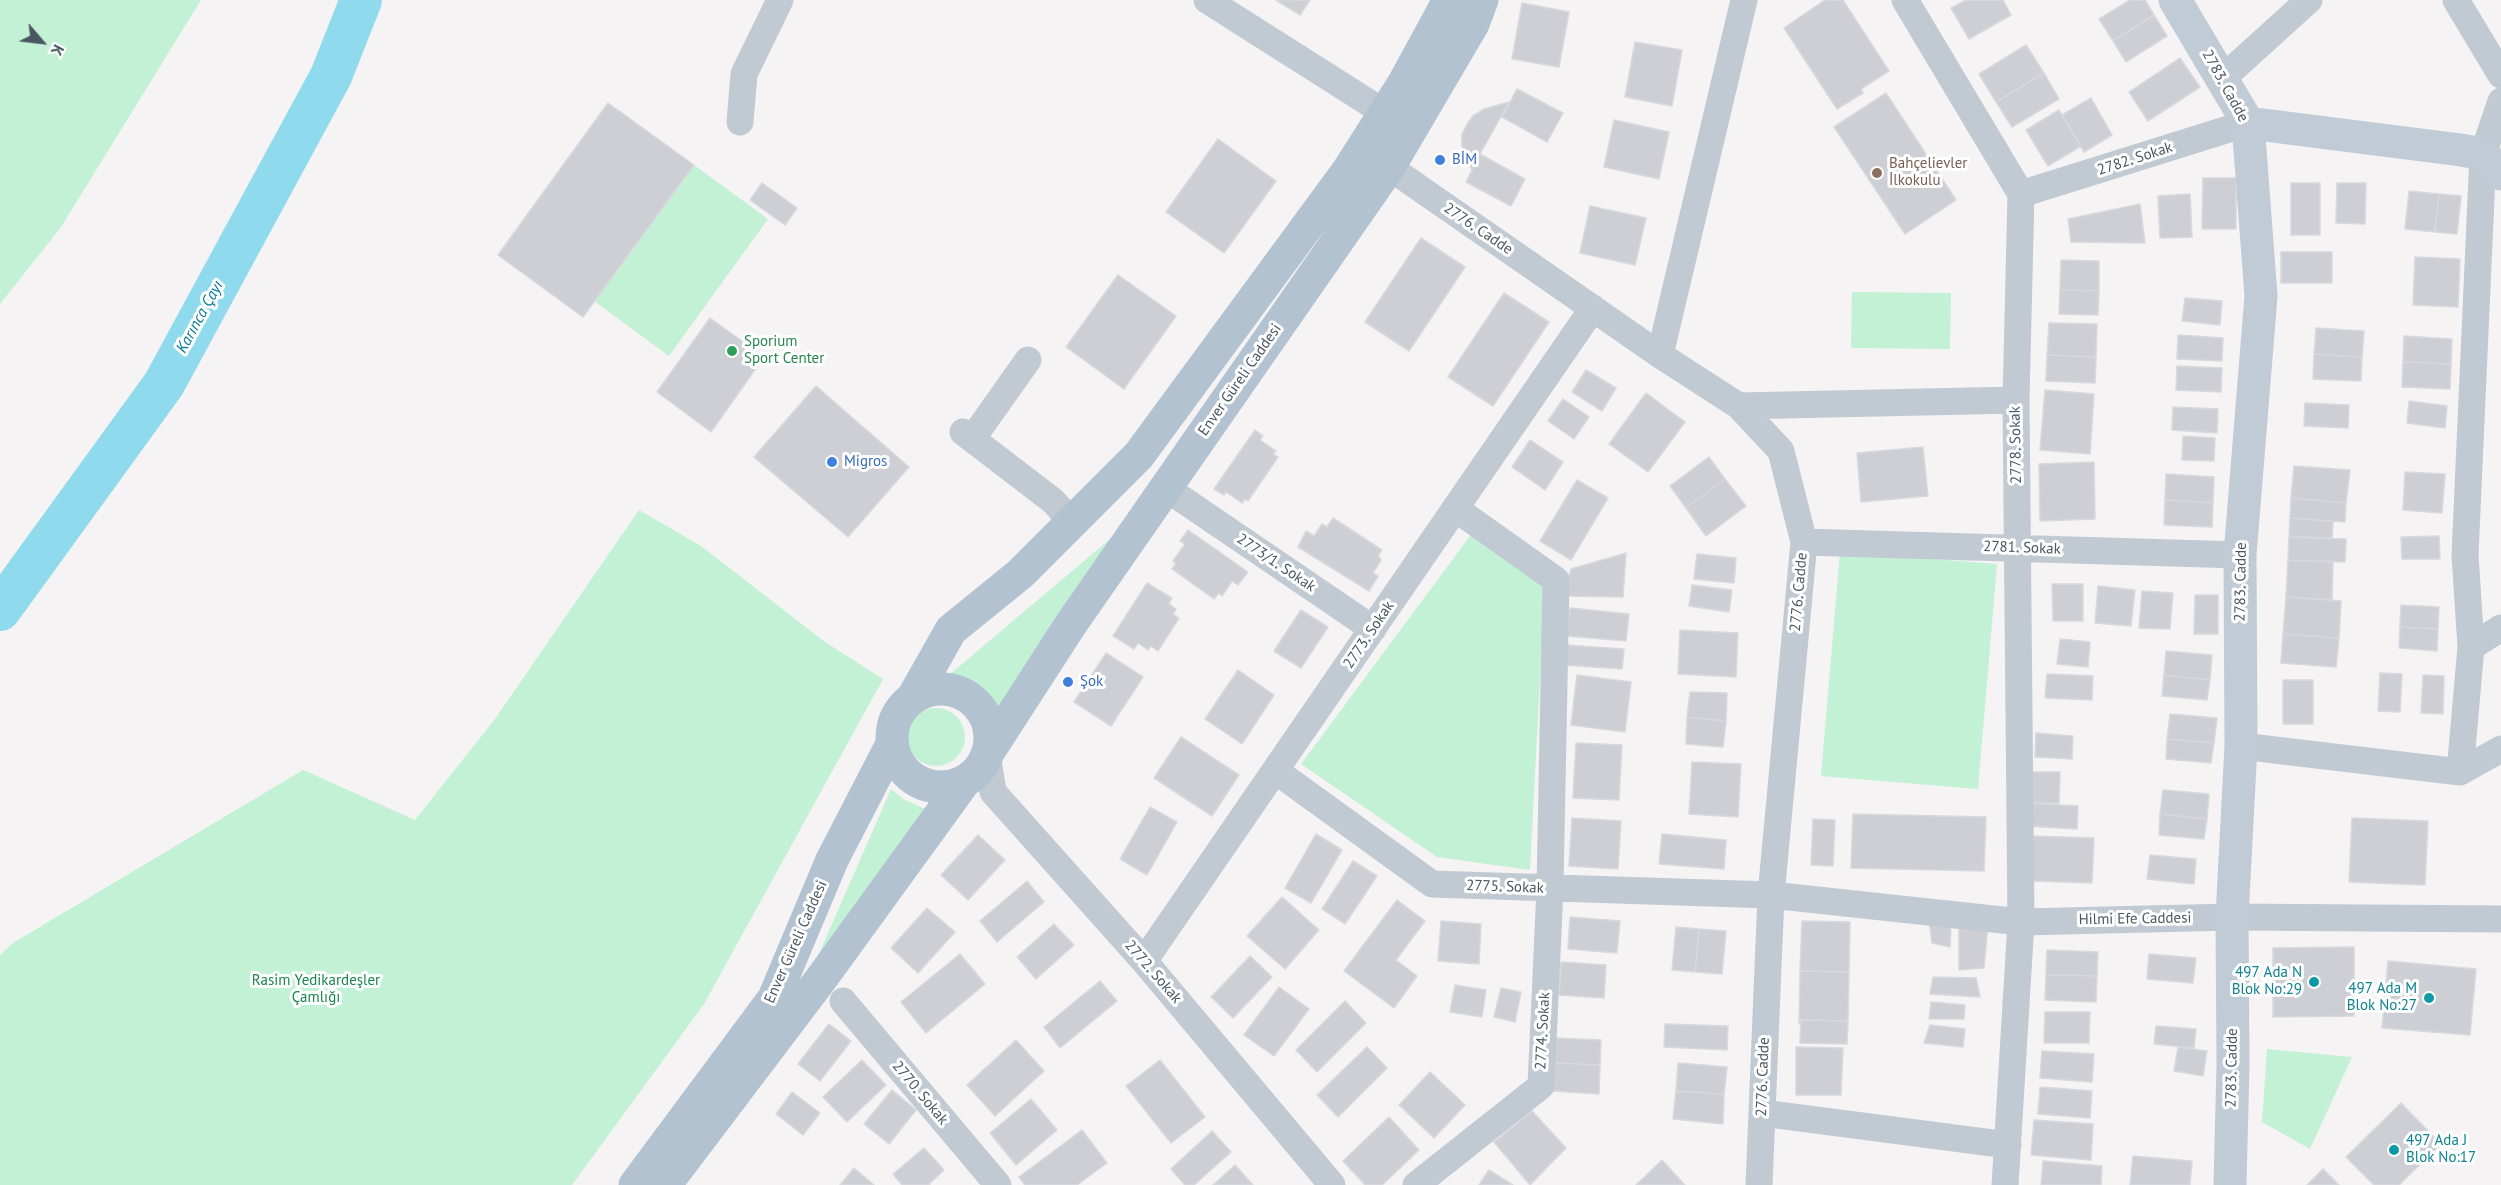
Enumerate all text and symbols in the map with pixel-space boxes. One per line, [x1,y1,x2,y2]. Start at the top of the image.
north arrow [12,12,72,72]
text: K [47,41,69,60]
street label: 2783. Cadde [2198,47,2252,125]
street label: 2782. Sokak [2095,138,2175,180]
place label: BİM [1452,151,1477,169]
marker: BİM [1433,153,1447,167]
place label: Bahçelievler İlkokulu [1889,155,1967,190]
marker: Bahçelievler İlkokulu [1870,166,1884,180]
street label: 2776. Cadde [1440,199,1516,259]
water label: Karınca Çayı [172,277,228,357]
street label: Enver Güreli Caddesi [1195,321,1285,439]
place label: Sporium Sport Center [744,333,824,368]
marker: Sporium Sport Center [725,344,739,358]
street label: 2778. Sokak [2006,406,2026,484]
place label: Migros [844,453,887,471]
marker: Migros [825,455,839,469]
street label: 2773/1. Sokak [1233,530,1319,596]
street label: 2781. Sokak [1983,538,2061,558]
street label: 2783. Cadde [2231,542,2251,622]
street label: 2776. Cadde [1787,552,1811,632]
street label: 2773. Sokak [1340,598,1398,672]
place label: Şok [1080,673,1103,691]
marker: Şok [1061,675,1075,689]
street label: 2775. Sokak [1466,877,1544,897]
street label: Enver Güreli Caddesi [761,878,831,1006]
street label: Hilmi Efe Caddesi [2078,909,2192,929]
street label: 2772. Sokak [1121,937,1185,1007]
place label: 497 Ada N Blok No:29 [2232,964,2302,999]
park label: Rasim Yedikardeşler Çamlığı [252,972,380,1007]
marker: 497 Ada N Blok No:29 [2307,975,2321,989]
place label: 497 Ada M Blok No:27 [2347,980,2417,1015]
marker: 497 Ada M Blok No:27 [2422,991,2436,1005]
street label: 2774. Sokak [1532,992,1554,1070]
street label: 2783. Cadde [2222,1028,2242,1108]
street label: 2776. Cadde [1753,1037,1773,1117]
street label: 2770. Sokak [888,1057,952,1129]
place label: 497 Ada J Blok No:17 [2406,1132,2476,1167]
marker: 497 Ada J Blok No:17 [2387,1143,2401,1157]

